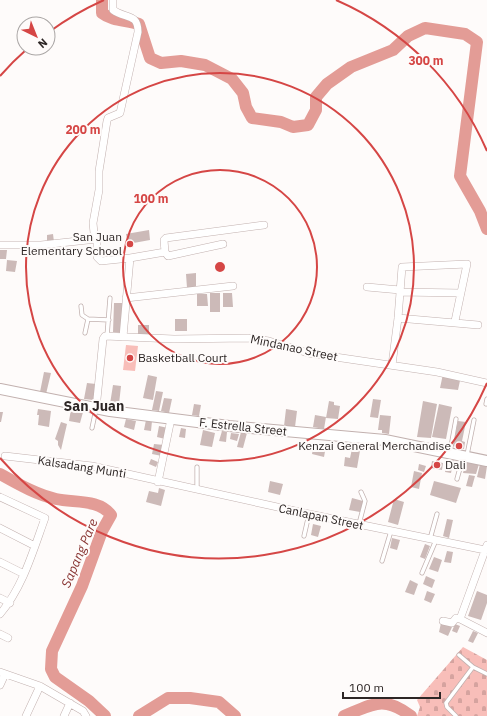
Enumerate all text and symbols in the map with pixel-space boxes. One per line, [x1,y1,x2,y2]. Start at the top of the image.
north arrow [16,16,56,56]
text: N [35,35,51,51]
text: 300 m [408,53,444,68]
text: 200 m [65,122,101,137]
text: 100 m [133,191,169,206]
place label: San Juan Elementary School [21,229,122,258]
marker: San Juan Elementary School [125,239,135,249]
centre of rings [213,260,227,274]
street label: Mindanao Street [249,331,339,364]
place label: Basketball Court [138,350,227,365]
marker: Basketball Court [125,353,135,363]
district label: San Juan [64,397,124,415]
street label: F. Estrella Street [198,414,288,439]
place label: Kenzai General Merchandise [298,438,451,453]
marker: Kenzai General Merchandise [454,441,464,451]
street label: Kalsadang Munti [37,452,127,481]
place label: Dali [445,457,466,472]
marker: Dali [432,460,442,470]
street label: Canlapan Street [277,500,365,533]
water label: Sapang Pare [57,516,102,590]
scale bar [343,674,440,700]
text: 100 m [349,680,384,695]

